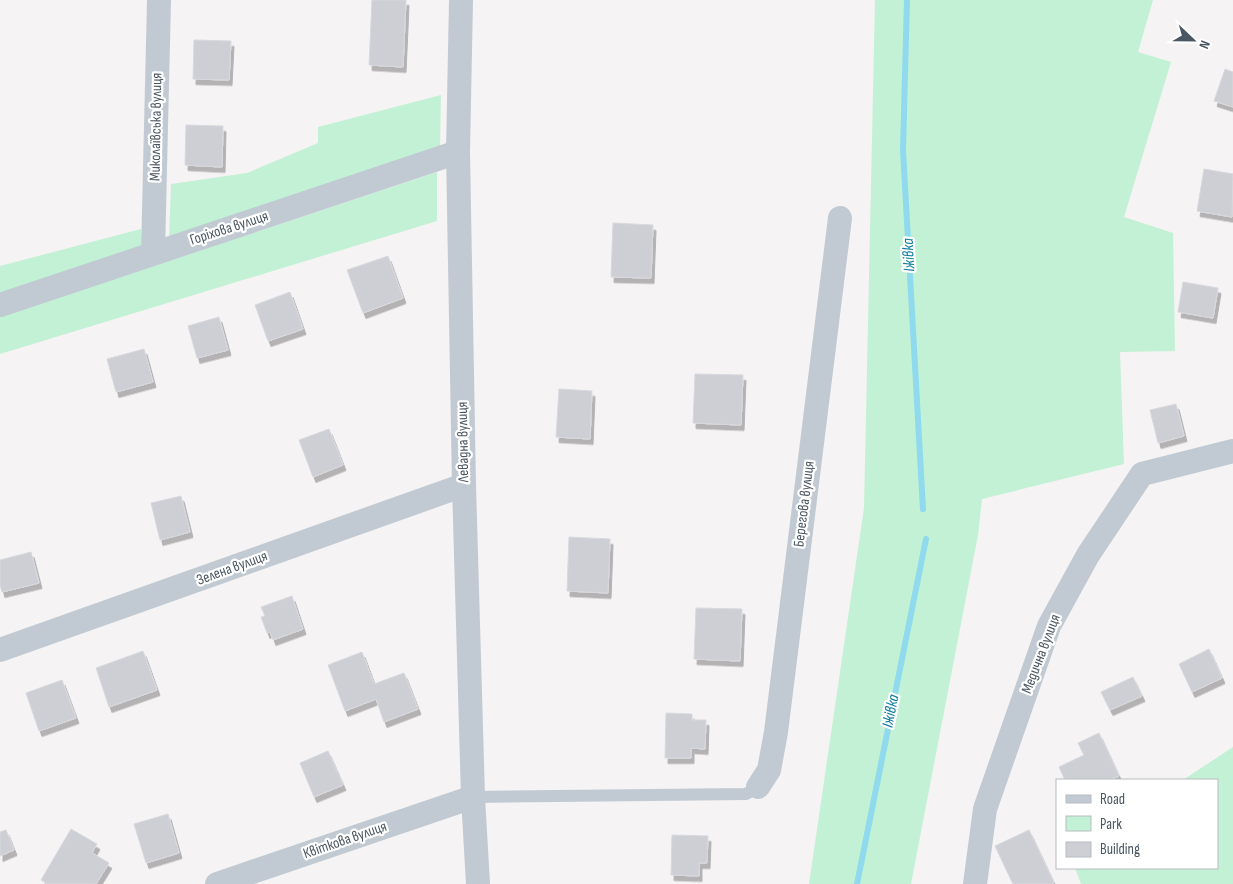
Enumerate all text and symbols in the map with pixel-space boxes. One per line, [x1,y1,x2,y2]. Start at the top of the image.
north arrow [1168,15,1218,65]
text: N [1195,38,1214,51]
street label: Миколаївська вулиця [146,72,166,181]
street label: Горіхова вулиця [187,206,271,250]
water label: Іжівка [899,237,919,272]
street label: Левадна вулиця [453,401,473,484]
street label: Берегова вулиця [789,460,819,548]
street label: Зелена вулиця [194,546,270,590]
street label: Медична вулиця [1017,612,1065,696]
water label: Іжівка [878,692,904,729]
legend [1056,779,1218,869]
text: Road [1100,790,1125,809]
text: Park [1100,815,1122,834]
street label: Квіткова вулиця [301,817,389,863]
text: Building [1100,840,1140,859]

